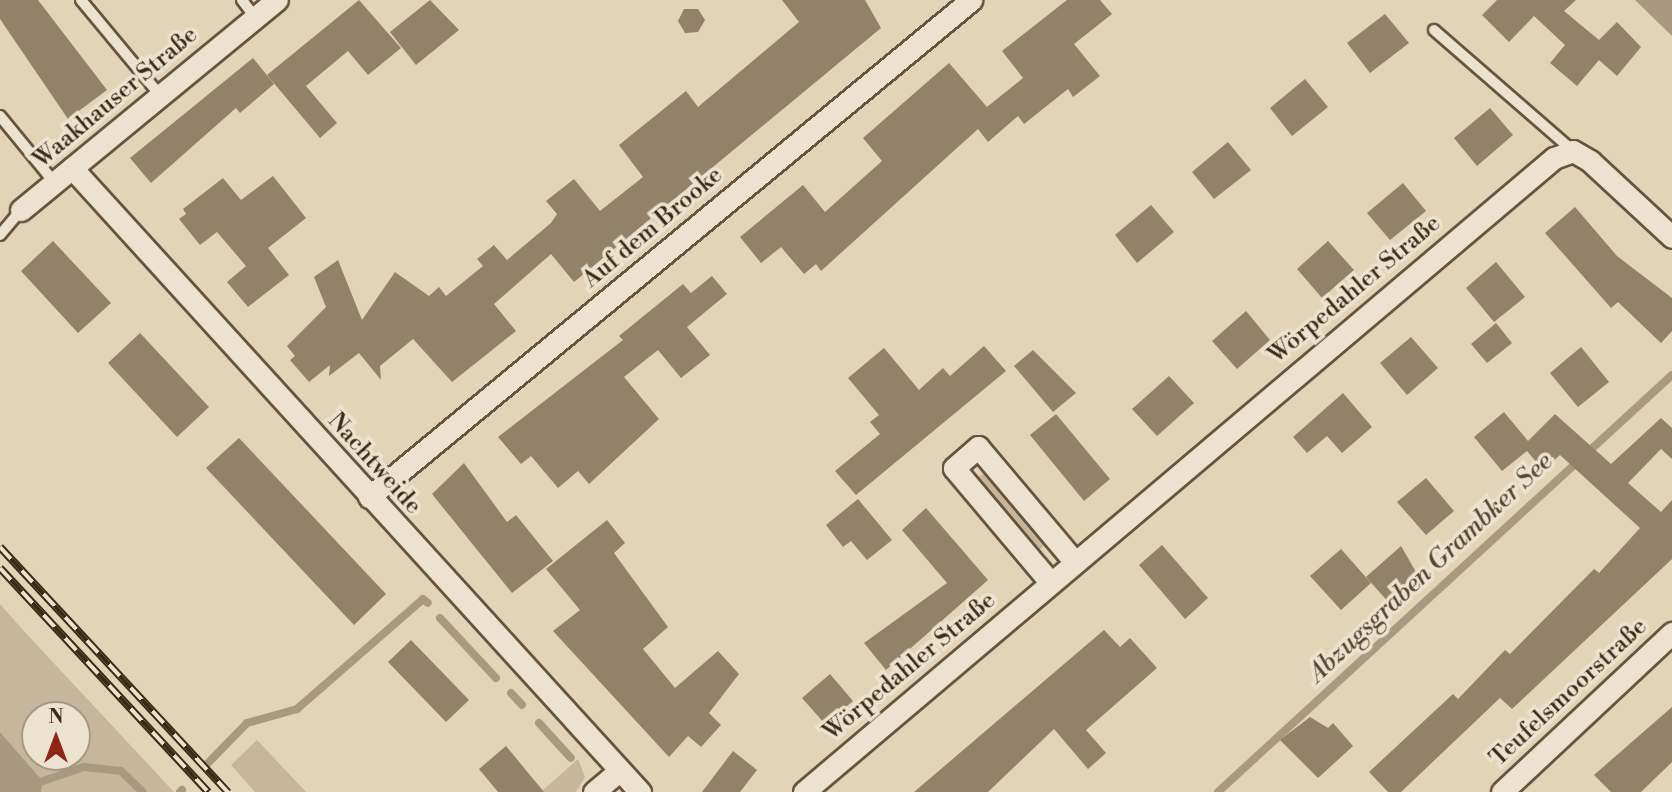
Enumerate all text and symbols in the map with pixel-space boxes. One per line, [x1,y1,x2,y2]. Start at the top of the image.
street label: Waakhauser Straße [28,21,204,175]
street label: Auf dem Brooke [577,161,729,295]
street label: Wörpedahler Straße [1263,210,1447,370]
street label: Nachtweide [321,407,427,521]
water label: Abzugsgraben Grambker See [1302,447,1560,689]
street label: Wörpedahler Straße [818,587,1002,747]
street label: Teufelsmoorstraße [1485,613,1653,773]
north arrow [21,701,91,771]
text: N [48,705,64,729]

